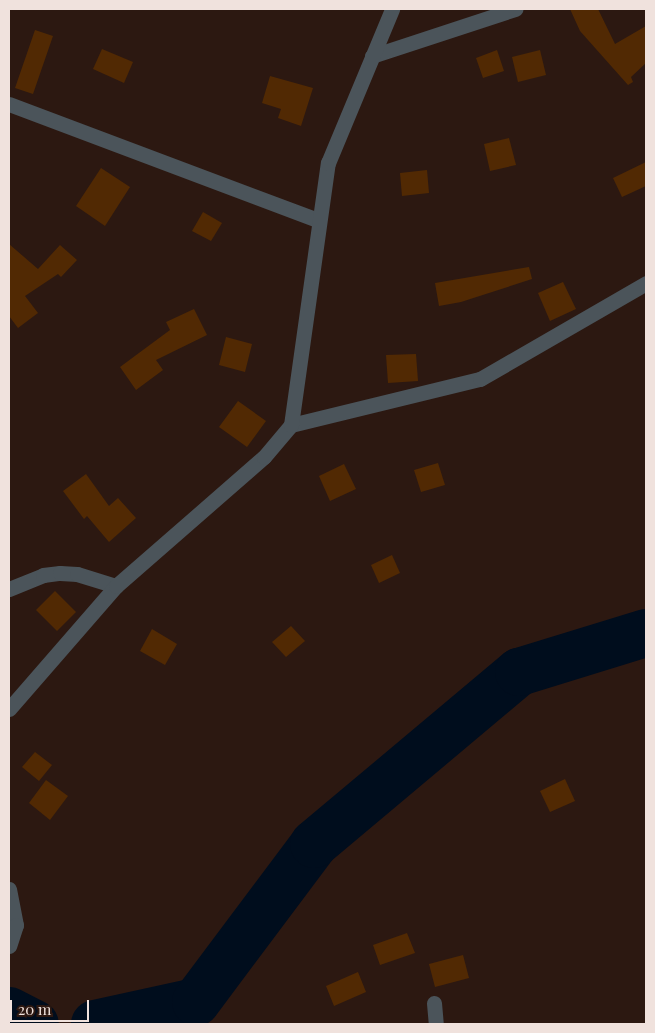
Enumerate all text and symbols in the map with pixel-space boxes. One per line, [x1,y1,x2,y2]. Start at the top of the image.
scale bar [12,990,91,1022]
text: 20 m [18,999,51,1019]

